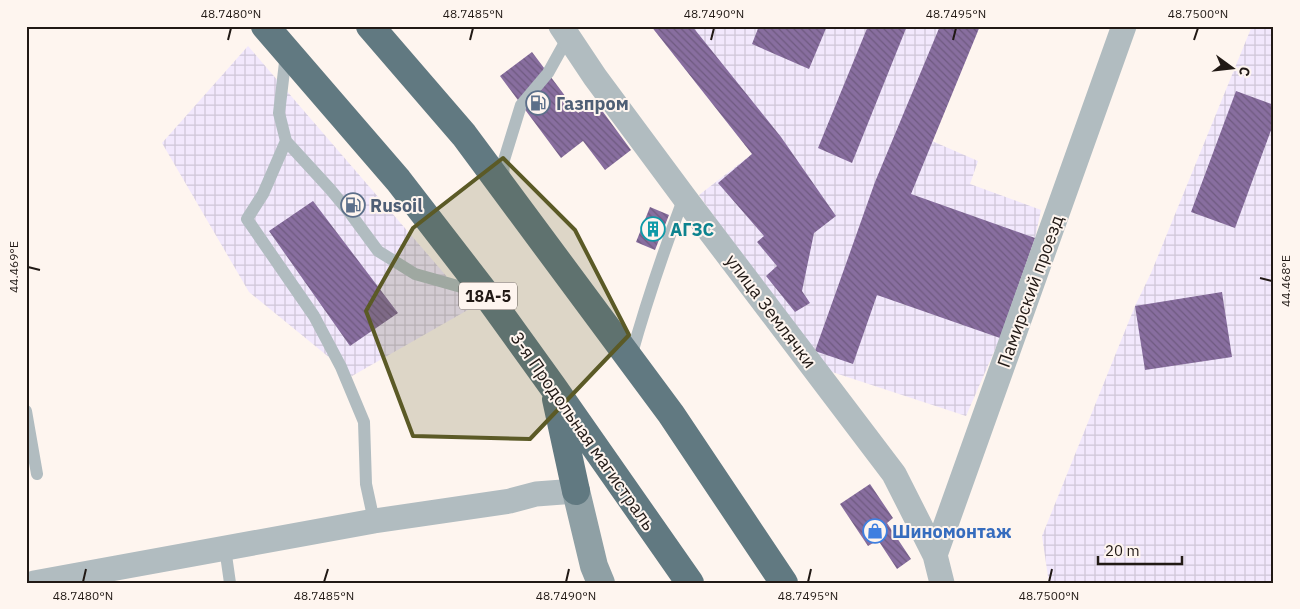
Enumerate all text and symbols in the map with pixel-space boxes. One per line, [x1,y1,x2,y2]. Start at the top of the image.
text: 48.7480°N [201,6,261,21]
text: 48.7485°N [443,6,503,21]
text: 48.7490°N [684,6,744,21]
text: 48.7495°N [926,6,986,21]
text: 48.7500°N [1168,6,1228,21]
north arrow [1208,42,1258,92]
text: С [1235,65,1254,78]
fuel station icon: Газпром [525,90,551,116]
place label: Газпром [556,92,629,115]
fuel station icon: Rusoil [340,192,366,218]
place label: Rusoil [370,194,423,217]
street label: Памирский проезд [992,211,1068,370]
building icon: АГЗС [640,216,666,242]
place label: АГЗС [670,218,714,241]
text: 44.469°E [6,241,21,293]
street label: улица Землячки [721,249,821,373]
text: 44.468°E [1278,255,1293,307]
road number: 18А-5 [459,282,517,310]
street label: 3-я Продольная магистраль [506,327,660,535]
shop icon: Шиномонтаж [862,518,888,544]
place label: Шиномонтаж [892,520,1012,543]
scale bar [1098,534,1181,566]
text: 20 m [1105,541,1140,560]
text: 48.7480°N [53,588,113,603]
text: 48.7485°N [294,588,354,603]
text: 48.7490°N [536,588,596,603]
text: 48.7495°N [778,588,838,603]
text: 48.7500°N [1019,588,1079,603]

